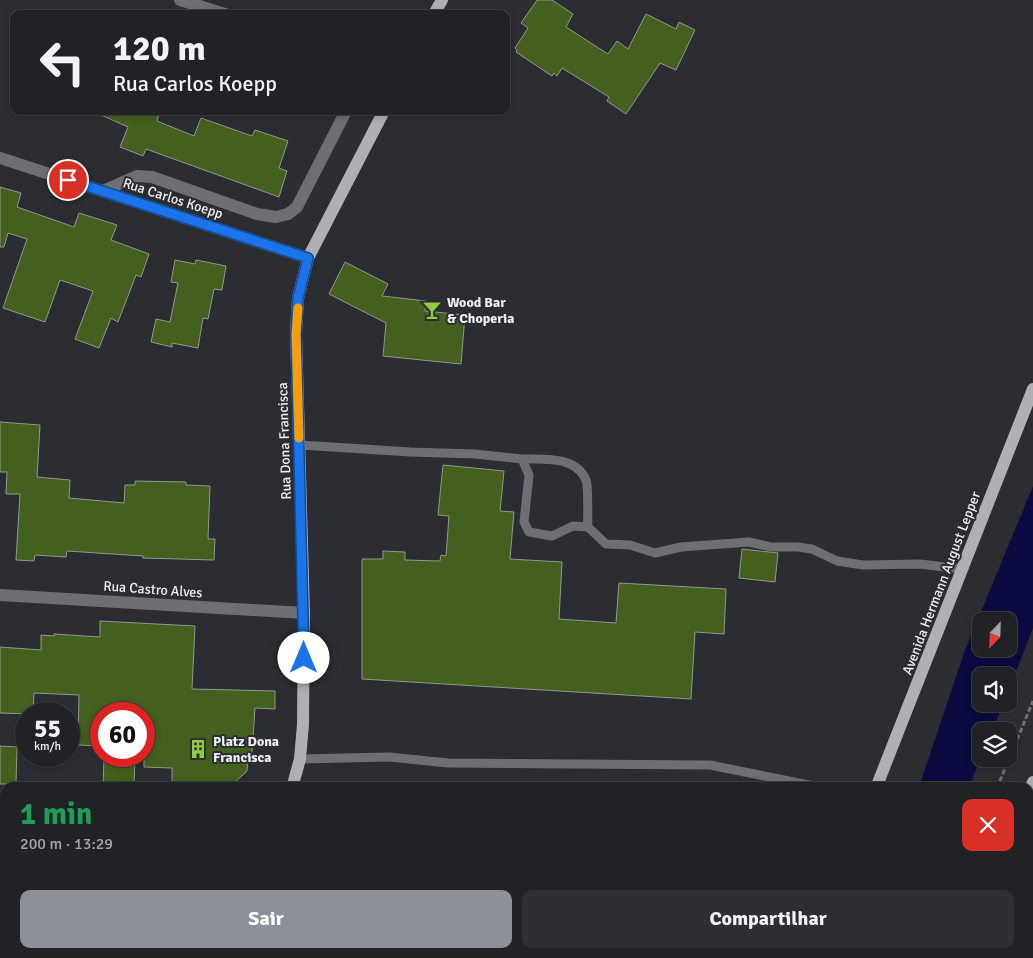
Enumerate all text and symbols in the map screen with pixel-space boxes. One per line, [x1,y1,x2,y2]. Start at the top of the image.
text: 120 m [113,27,206,70]
icon: left [30,30,95,95]
text: Rua Carlos Koepp [113,70,277,97]
pin [47,159,89,201]
icon: arrive [54,166,82,194]
street label: Rua Carlos Koepp [121,174,225,223]
place label: Wood Bar & Choperia [447,294,514,327]
bar icon: Wood Bar & Choperia [421,299,443,321]
street label: Rua Dona Francisca [274,382,295,500]
street label: Avenida Hermann August Lepper [899,488,985,677]
street label: Rua Castro Alves [103,578,203,601]
north arrow [972,612,1018,658]
map controls [972,612,1017,767]
position arrow [277,631,329,683]
button: sound [972,667,1017,712]
speed limit sign: 60 [90,702,155,767]
text: 55 [34,713,61,744]
button: layers [972,722,1017,767]
place label: Platz Dona Francisca [213,733,279,766]
building icon: Platz Dona Francisca [187,738,209,760]
text: km/h [34,739,61,754]
text: 1 min [20,796,92,833]
button: close [962,799,1014,851]
text: 200 m · 13:29 [20,834,113,854]
button: Sair [20,890,512,948]
button: Compartilhar [522,890,1014,948]

